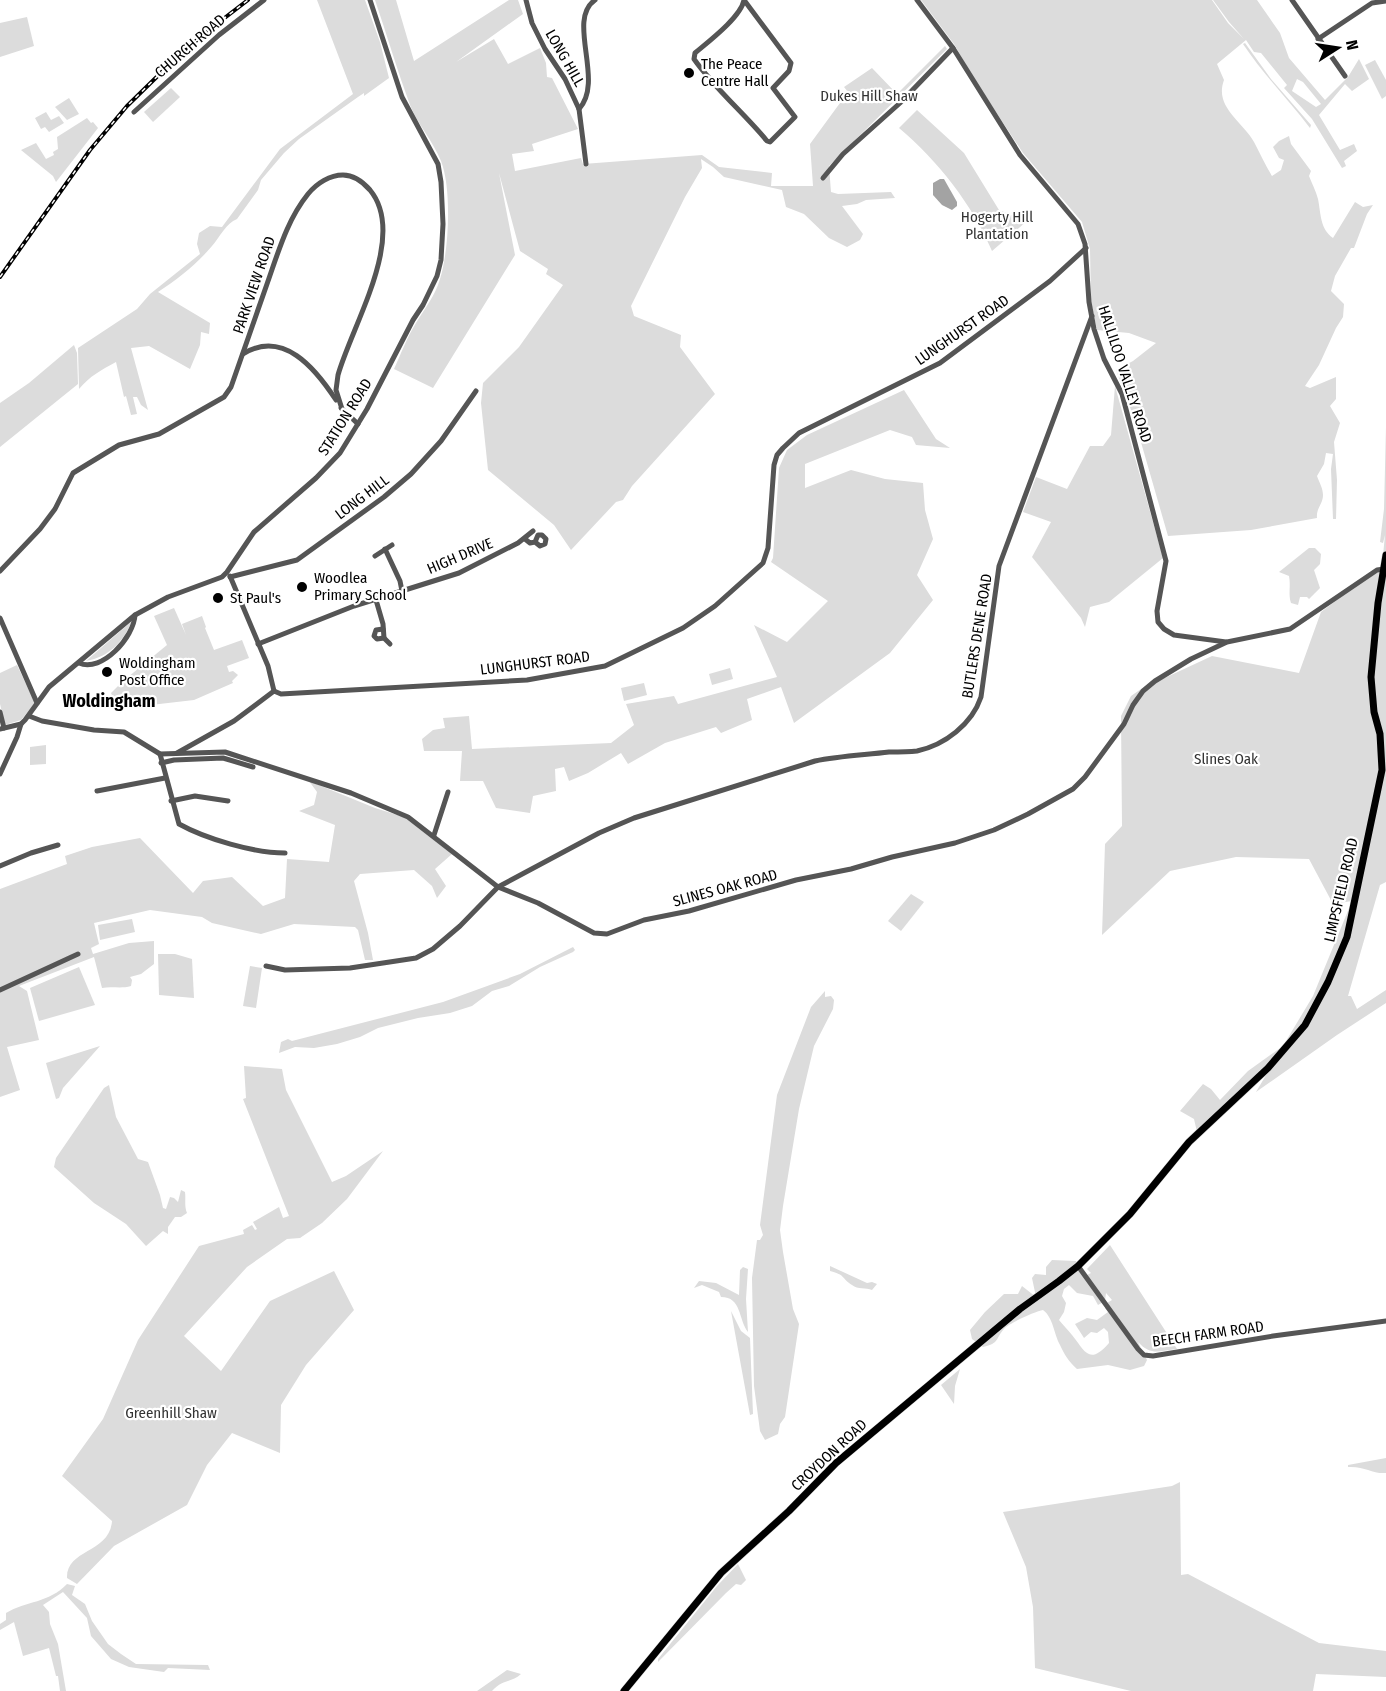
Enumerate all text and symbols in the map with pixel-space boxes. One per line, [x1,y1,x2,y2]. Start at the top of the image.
street label: CHURCH ROAD [151,10,229,82]
north arrow [1308,18,1368,78]
street label: LONG HILL [541,26,589,90]
text: N [1342,38,1362,52]
place label: The Peace Centre Hall [701,55,769,90]
marker: The Peace Centre Hall [682,66,696,80]
park label: Dukes Hill Shaw [820,87,918,105]
park label: Hogerty Hill Plantation [961,208,1033,243]
street label: PARK VIEW ROAD [229,234,279,336]
street label: LUNGHURST ROAD [912,291,1012,369]
street label: HALLILOO VALLEY ROAD [1094,303,1156,445]
street label: STATION ROAD [314,375,376,459]
street label: LONG HILL [331,471,393,523]
street label: HIGH DRIVE [424,534,496,578]
place label: Woodlea Primary School [314,569,406,604]
street label: BUTLERS DENE ROAD [958,572,996,700]
marker: Woodlea Primary School [295,580,309,594]
place label: St Paul's [230,589,281,607]
marker: St Paul's [211,591,225,605]
street label: LUNGHURST ROAD [479,647,591,679]
place label: Woldingham Post Office [119,654,195,689]
marker: Woldingham Post Office [100,665,114,679]
district label: Woldingham [62,690,156,712]
park label: Slines Oak [1194,750,1258,768]
street label: LIMPSFIELD ROAD [1320,836,1362,944]
street label: SLINES OAK ROAD [671,865,779,911]
street label: BEECH FARM ROAD [1151,1317,1265,1351]
park label: Greenhill Shaw [125,1404,217,1422]
street label: CROYDON ROAD [787,1415,871,1495]

